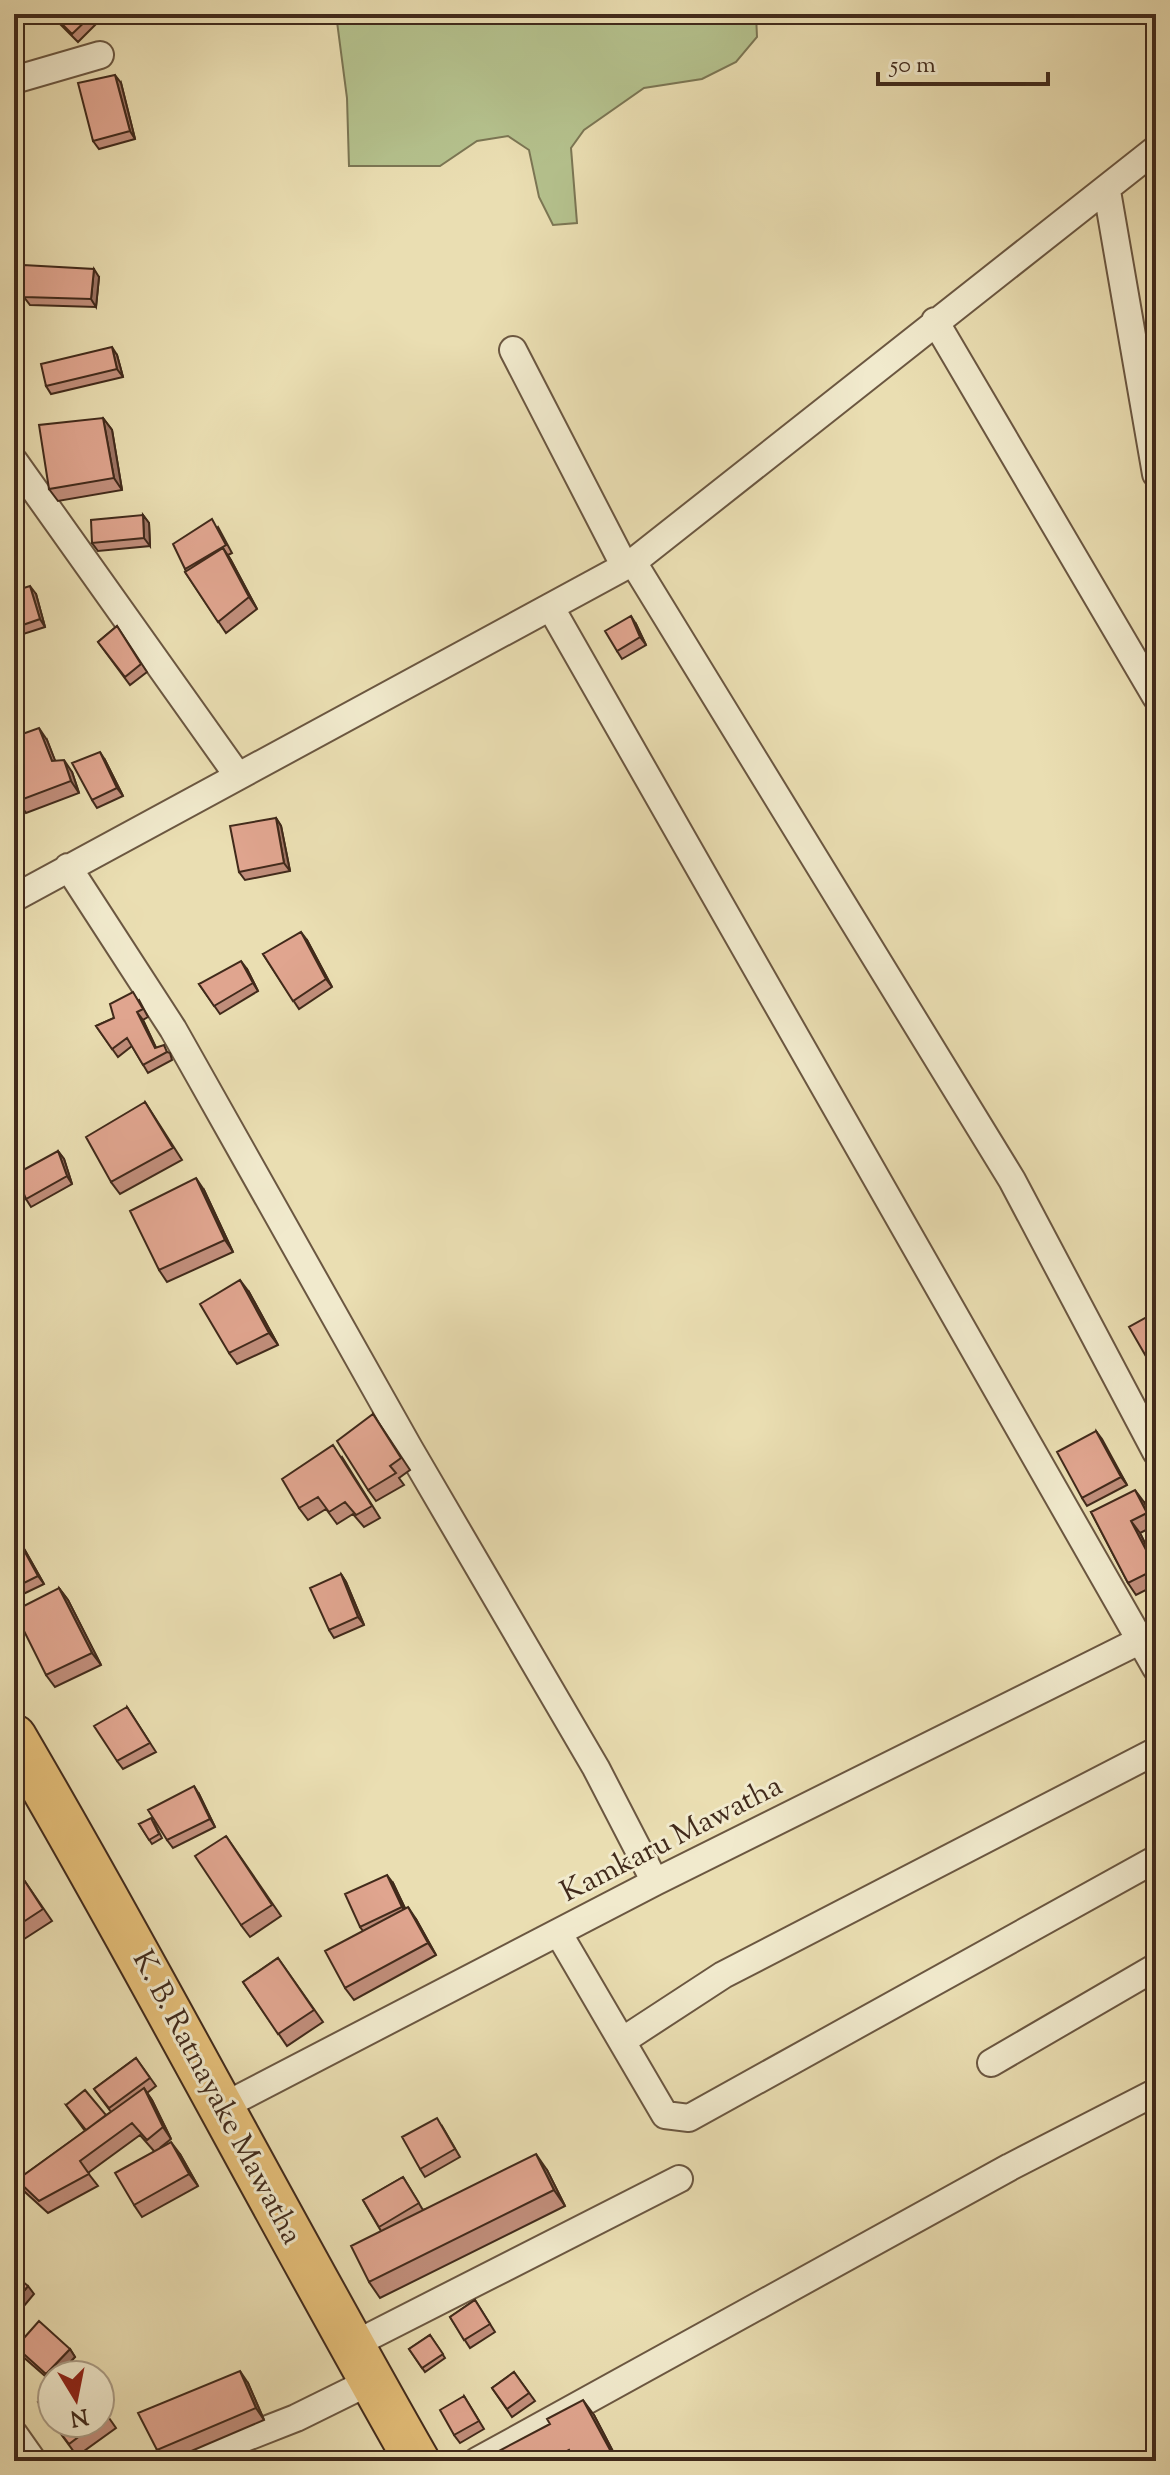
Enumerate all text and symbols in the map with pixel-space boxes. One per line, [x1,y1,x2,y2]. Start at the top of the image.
scale bar [878,36,1048,86]
text: 50 m [888,49,936,83]
street label: Kamkaru Mawatha [554,1765,790,1914]
street label: K. B. Ratnayake Mawatha [120,1943,312,2253]
north arrow [36,2359,116,2439]
text: N [67,2398,90,2433]

